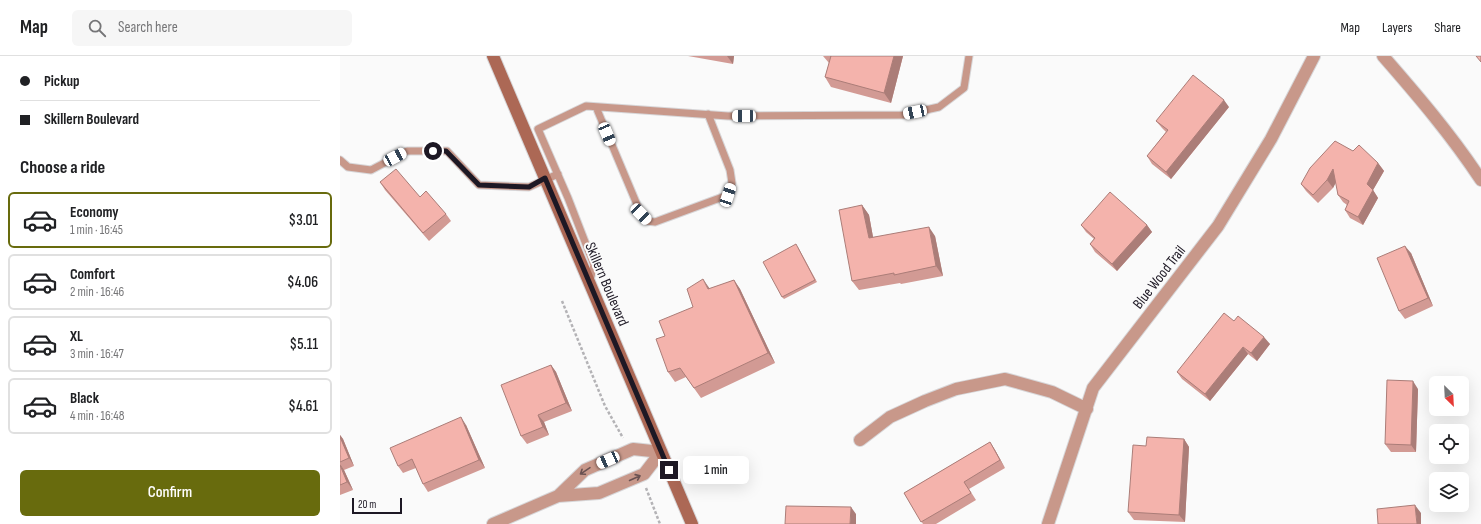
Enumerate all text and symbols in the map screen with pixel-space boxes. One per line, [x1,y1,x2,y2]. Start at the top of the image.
search box [72,10,352,46]
text: Map [20,16,48,39]
icon: search [86,17,108,39]
text: Search here [118,18,178,37]
text: Map [1340,19,1360,36]
text: Layers [1382,19,1412,36]
text: Share [1434,19,1461,36]
text: Pickup [44,72,80,91]
car [902,104,928,120]
text: Skillern Boulevard [44,110,139,129]
car [732,110,756,122]
car [597,121,617,147]
route start [424,142,442,160]
car [382,146,408,168]
text: Choose a ride [20,157,105,178]
car [719,182,737,208]
car [628,201,654,227]
icon: car [22,202,58,238]
text: Economy [70,203,119,222]
text: $3.01 [289,211,318,230]
text: 1 min · 16:45 [70,222,123,238]
street label: Skillern Boulevard [580,239,633,329]
street label: Blue Wood Trail [1129,242,1190,313]
icon: car [22,264,58,300]
text: Comfort [70,265,115,284]
text: $4.06 [287,273,318,292]
text: 2 min · 16:46 [70,284,124,300]
icon: car [22,326,58,362]
text: XL [70,327,83,346]
text: $5.11 [290,335,318,354]
text: 3 min · 16:47 [70,346,124,362]
north arrow [1429,376,1469,416]
map controls [1429,376,1469,512]
icon: car [22,388,58,424]
text: Black [70,389,99,408]
text: $4.61 [288,397,318,416]
text: 4 min · 16:48 [70,408,124,424]
button: locate [1429,424,1469,464]
car [595,450,621,470]
callout: 1 min [683,456,749,484]
route end [660,461,678,479]
text: 1 min [704,462,728,478]
one-way arrow [580,467,591,476]
button: Confirm [20,470,320,516]
button: layers [1429,472,1469,512]
one-way arrow [629,473,641,481]
scale bar [352,496,402,515]
text: 20 m [358,498,376,511]

